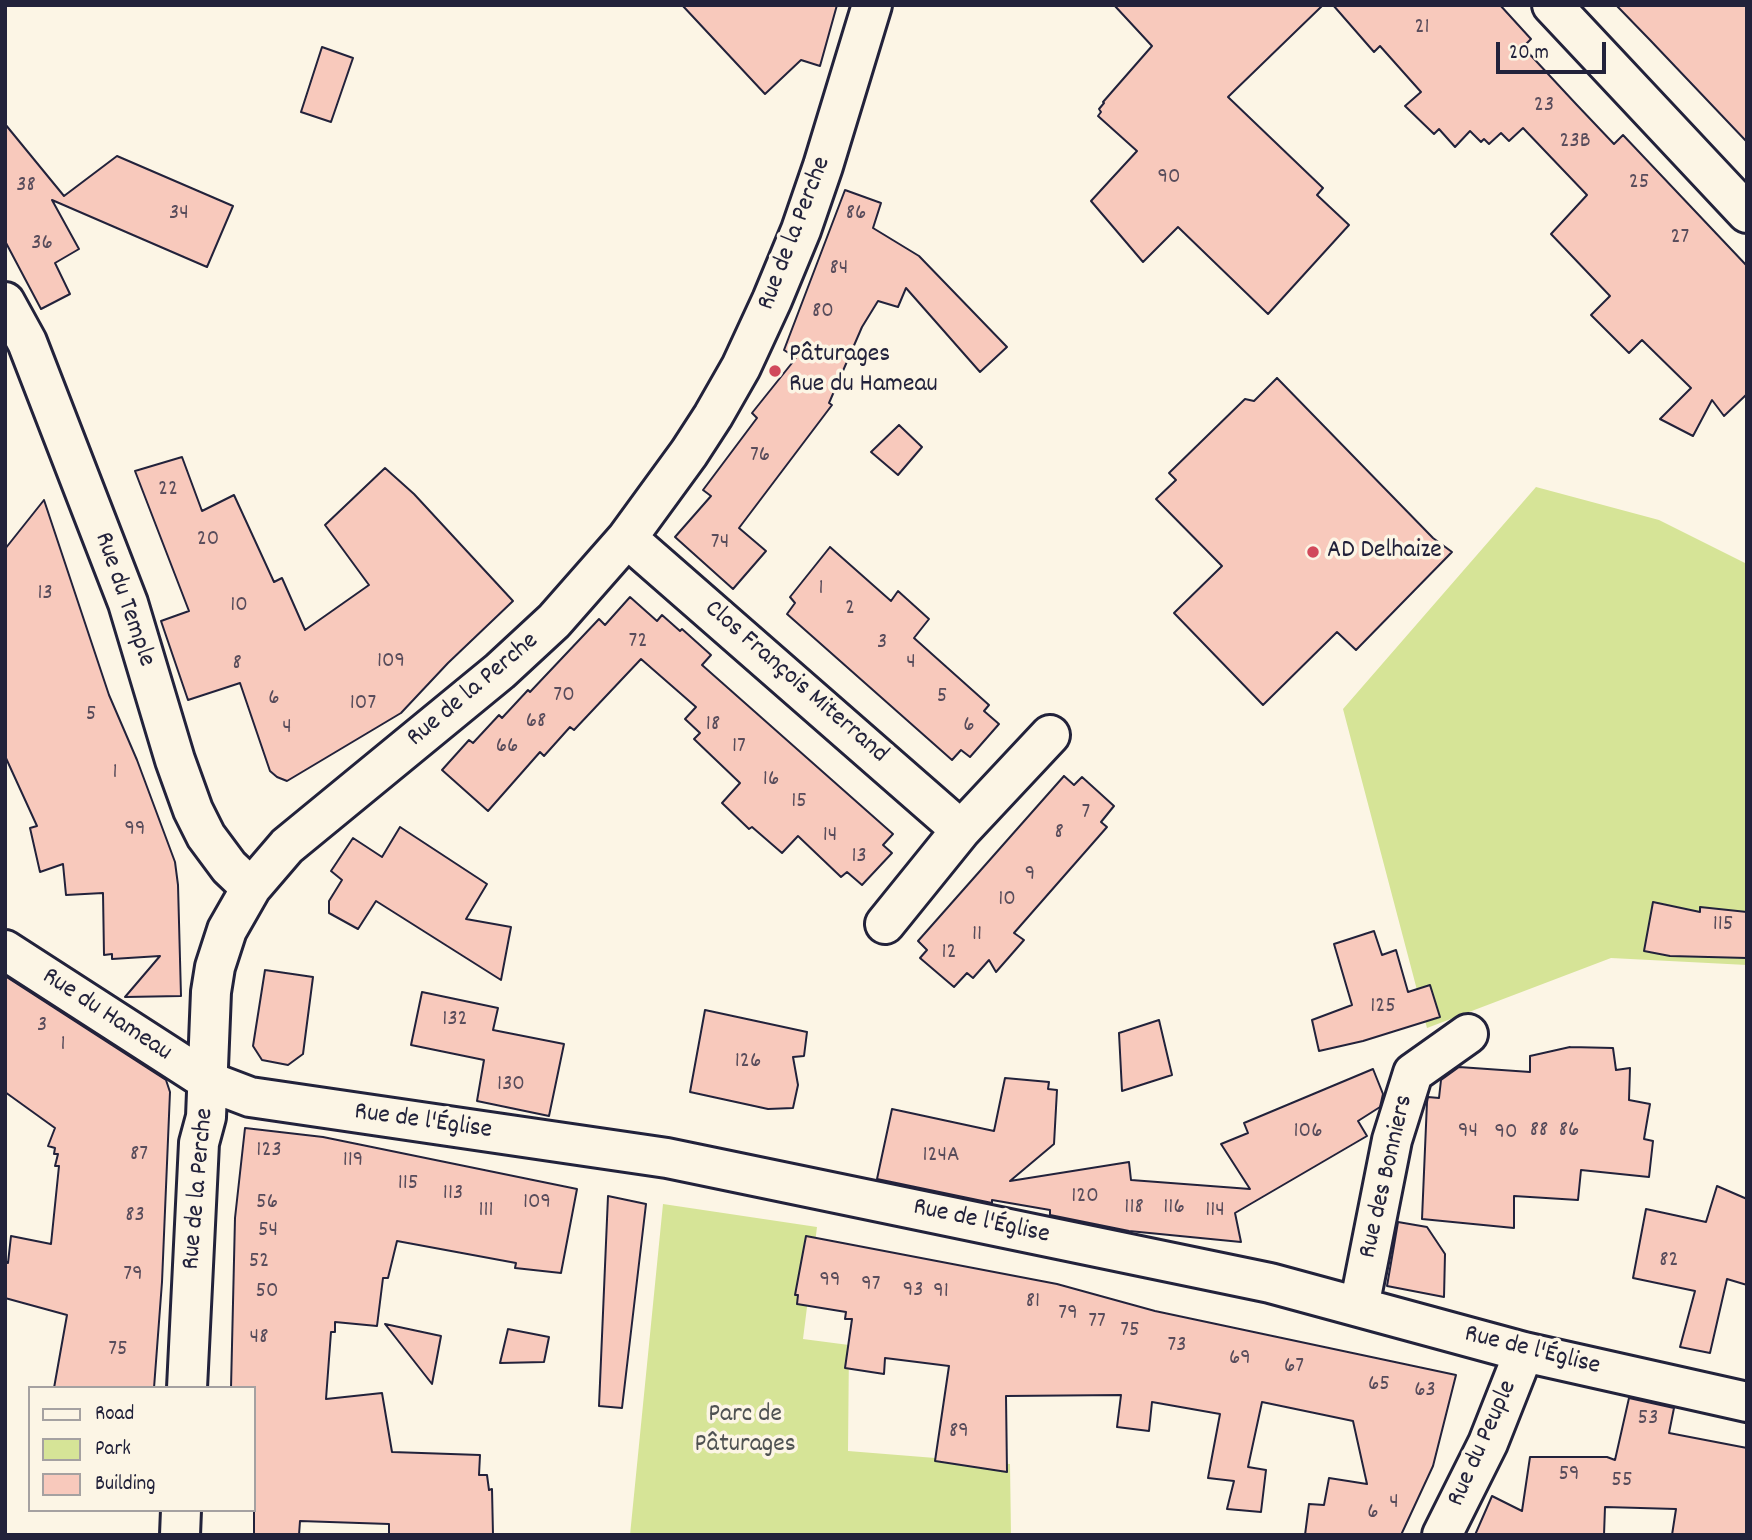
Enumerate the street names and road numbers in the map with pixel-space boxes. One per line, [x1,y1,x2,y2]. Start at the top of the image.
street label: Rue de la Perche [752,153,840,315]
street label: Rue du Temple [85,529,161,671]
street label: Clos François Miterrand [697,595,893,771]
street label: Rue de la Perche [402,627,546,755]
street label: Rue du Hameau [35,962,177,1070]
street label: Rue des Bonniers [1354,1092,1422,1262]
street label: Rue de l'Église [352,1098,494,1148]
street label: Rue de la Perche [177,1107,223,1271]
street label: Rue de l'Église [910,1193,1052,1253]
street label: Rue de l'Église [1461,1320,1603,1384]
street label: Rue du Peuple [1442,1376,1526,1512]

